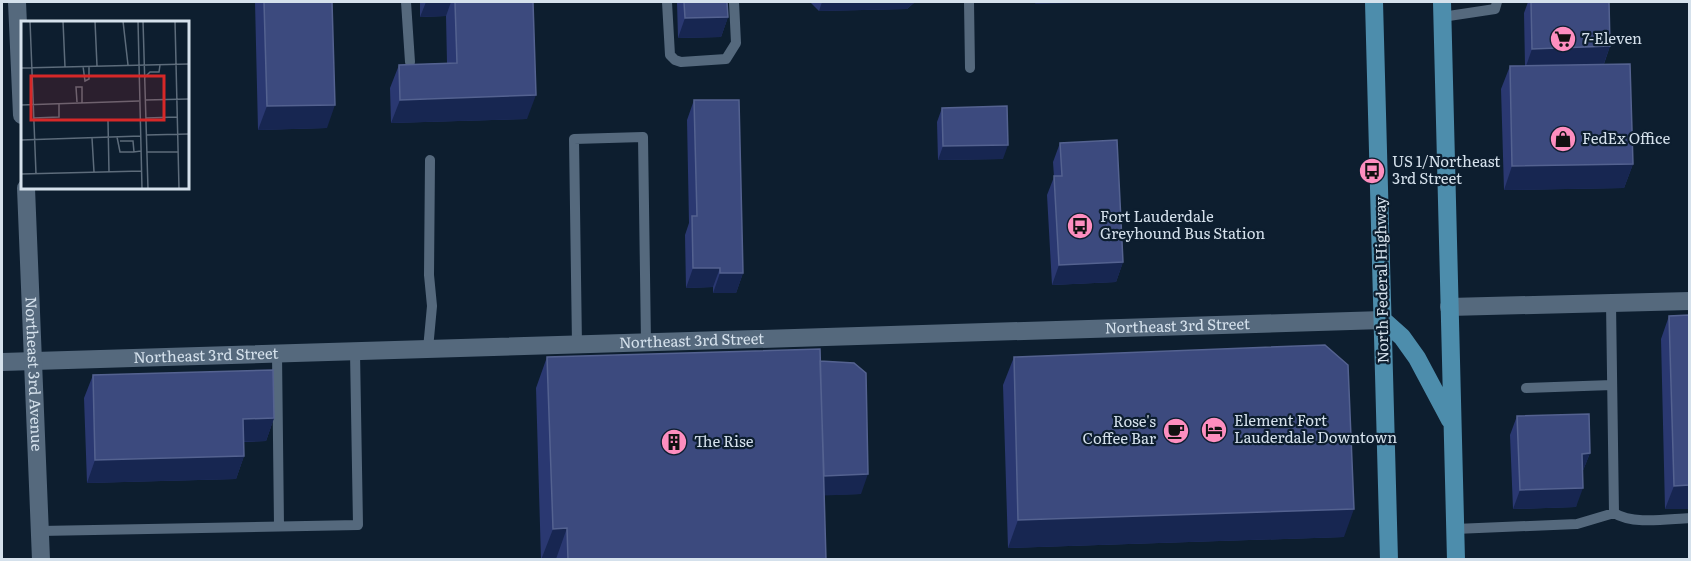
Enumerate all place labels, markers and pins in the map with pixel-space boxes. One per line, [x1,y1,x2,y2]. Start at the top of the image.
supermarket icon: 7-Eleven [1548,24,1578,54]
place label: 7-Eleven [1582,26,1642,49]
shop icon: FedEx Office [1548,124,1578,154]
place label: FedEx Office [1582,126,1670,149]
place label: US 1/Northeast 3rd Street [1392,149,1500,189]
bus stop icon: US 1/Northeast 3rd Street [1357,156,1387,186]
place label: Fort Lauderdale Greyhound Bus Station [1100,204,1265,244]
bus stop icon: Fort Lauderdale Greyhound Bus Station [1065,211,1095,241]
place label: Element Fort Lauderdale Downtown [1234,408,1397,448]
place label: Rose's Coffee Bar [1083,409,1156,449]
hotel icon: Element Fort Lauderdale Downtown [1199,415,1229,445]
cafe icon: Rose's Coffee Bar [1161,416,1191,446]
building icon: The Rise [659,427,689,457]
place label: The Rise [694,429,754,452]

